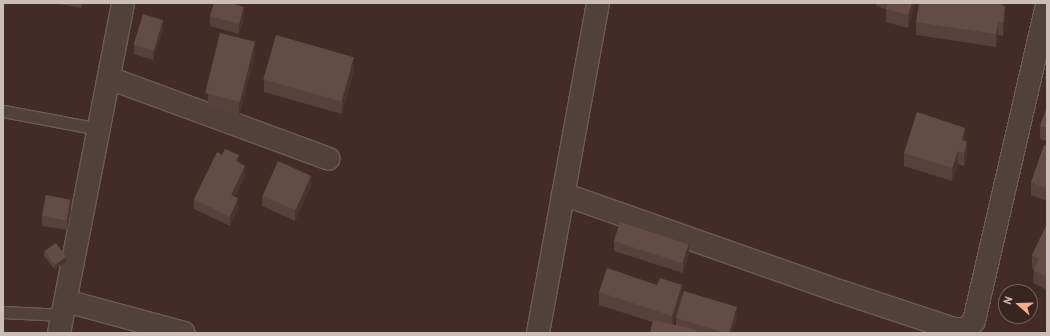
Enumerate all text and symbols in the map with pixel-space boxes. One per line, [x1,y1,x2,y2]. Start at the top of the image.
north arrow [998,284,1038,324]
text: N [1000,294,1015,306]

